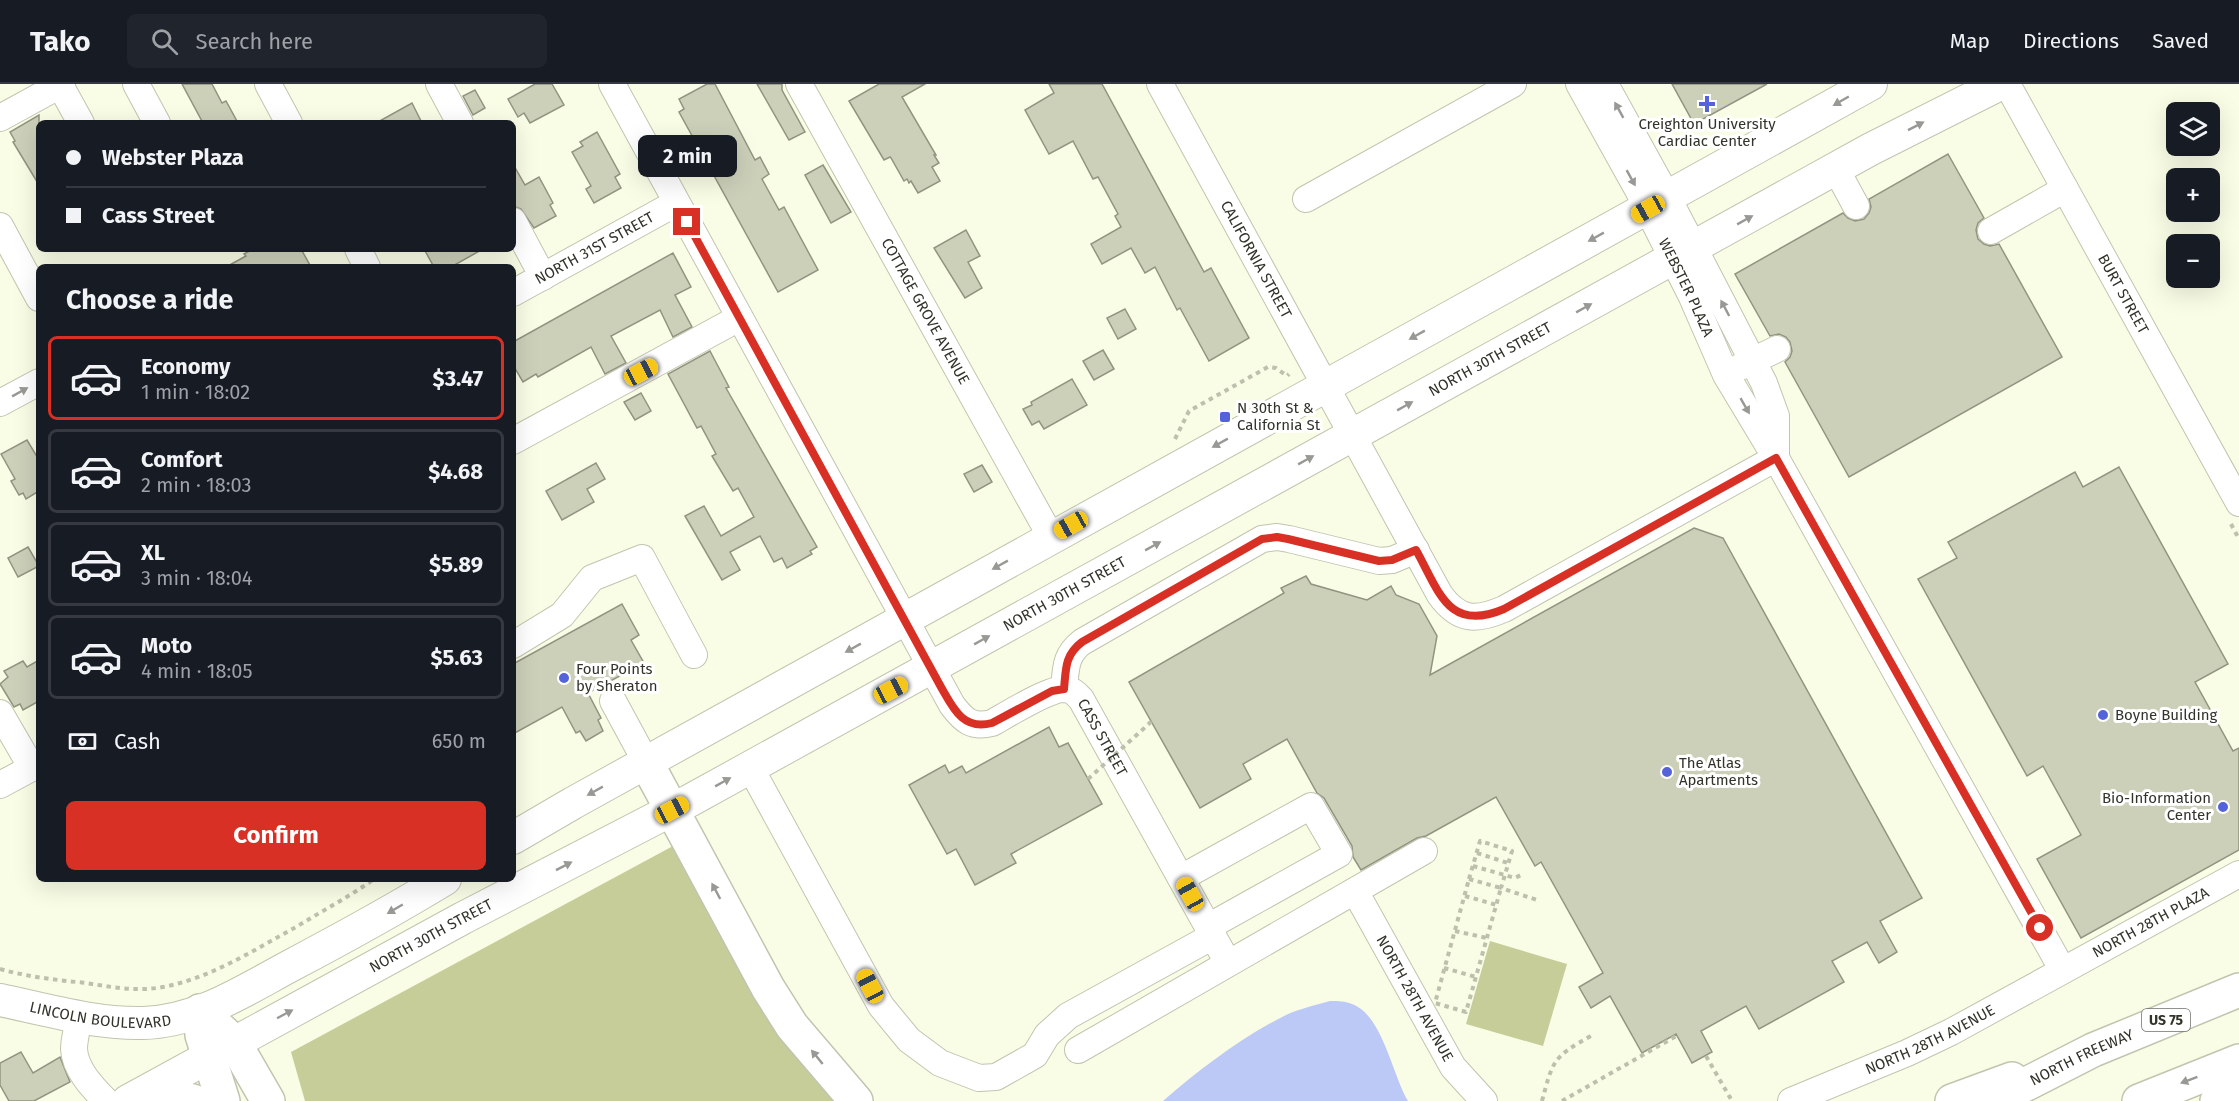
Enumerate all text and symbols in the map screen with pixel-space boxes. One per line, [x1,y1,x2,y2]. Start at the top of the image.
search box [127,14,547,68]
text: Tako [30,25,91,58]
icon: search [148,25,181,58]
text: Search here [196,28,313,55]
text: Map [1950,28,1990,54]
text: Directions [2023,28,2119,54]
text: Saved [2152,28,2209,54]
marker: Creighton University Cardiac Center [1698,95,1716,113]
one-way arrow [1832,96,1849,106]
one-way arrow [1614,101,1624,118]
map controls [2166,102,2220,288]
button: layers [2166,102,2220,156]
place label: Creighton University Cardiac Center [1638,115,1776,150]
one-way arrow [1907,122,1924,131]
callout: 2 min [638,135,736,177]
text: Webster Plaza [102,144,244,171]
text: 2 min [663,144,712,168]
button: + [2166,168,2220,222]
one-way arrow [1626,170,1636,187]
car [1628,192,1668,226]
street label: CALIFORNIA STREET [1217,197,1296,322]
text: Cass Street [102,202,215,229]
street label: NORTH 31ST STREET [532,208,657,288]
route end [673,208,700,235]
one-way arrow [1736,215,1753,225]
one-way arrow [1587,232,1604,242]
button: − [2166,234,2220,288]
street label: COTTAGE GROVE AVENUE [877,235,973,388]
street label: WEBSTER PLAZA [1655,235,1717,340]
street label: BURT STREET [2094,251,2153,337]
text: Choose a ride [66,284,233,316]
one-way arrow [1720,300,1730,317]
one-way arrow [1576,303,1593,313]
street label: NORTH 30TH STREET [1426,318,1555,400]
one-way arrow [1409,330,1426,340]
icon: car [69,351,123,405]
text: Economy [141,353,230,380]
car [621,356,661,388]
text: $3.47 [433,365,483,392]
text: 1 min · 18:02 [141,380,250,404]
one-way arrow [11,387,28,397]
one-way arrow [1739,398,1750,414]
place label: N 30th St & California St [1237,399,1321,434]
one-way arrow [1397,401,1414,411]
marker: N 30th St & California St [1218,410,1232,424]
one-way arrow [1211,438,1228,448]
icon: car [69,444,123,498]
text: Comfort [141,446,222,473]
one-way arrow [1298,455,1315,465]
text: $4.68 [428,458,483,485]
text: 2 min · 18:03 [141,473,252,497]
car [1051,508,1091,542]
icon: car [69,537,123,591]
text: XL [141,539,165,566]
one-way arrow [1145,541,1162,551]
text: $5.89 [429,551,483,578]
street label: NORTH 30TH STREET [1000,553,1129,635]
one-way arrow [991,560,1008,570]
text: 3 min · 18:04 [141,566,252,590]
icon: car [69,630,123,684]
text: Moto [141,632,192,659]
one-way arrow [974,635,991,645]
one-way arrow [844,643,861,653]
text: $5.63 [430,644,483,671]
text: 4 min · 18:05 [141,659,253,683]
place label: Four Points by Sheraton [576,660,658,695]
marker: Four Points by Sheraton [557,671,571,685]
car [871,674,911,706]
street label: CASS STREET [1074,696,1131,779]
place label: Boyne Building [2115,706,2218,724]
marker: Boyne Building [2096,708,2110,722]
icon: cash [66,725,99,758]
text: Cash [114,728,161,755]
text: 650 m [432,729,486,753]
place label: The Atlas Apartments [1679,754,1758,789]
marker: The Atlas Apartments [1660,765,1674,779]
one-way arrow [715,777,732,787]
one-way arrow [587,785,603,796]
place label: Bio-Information Center [2102,789,2211,824]
car [652,794,692,826]
marker: Bio-Information Center [2216,800,2230,814]
button: Confirm [66,801,486,870]
one-way arrow [555,862,572,871]
car [1173,874,1207,914]
one-way arrow [711,883,721,900]
street label: NORTH 28TH PLAZA [2089,883,2212,962]
street label: NORTH 30TH STREET [366,895,496,976]
one-way arrow [386,903,403,913]
route start [2026,914,2053,941]
street label: NORTH 28TH AVENUE [1373,932,1457,1065]
car [854,966,886,1006]
street label: LINCOLN BOULEVARD [28,998,173,1032]
street label: NORTH 28TH AVENUE [1863,1001,1998,1078]
road number: US 75 [2142,1009,2190,1031]
one-way arrow [277,1010,294,1019]
street label: NORTH FREEWAY [2027,1025,2137,1090]
one-way arrow [811,1049,824,1065]
one-way arrow [2179,1076,2197,1086]

